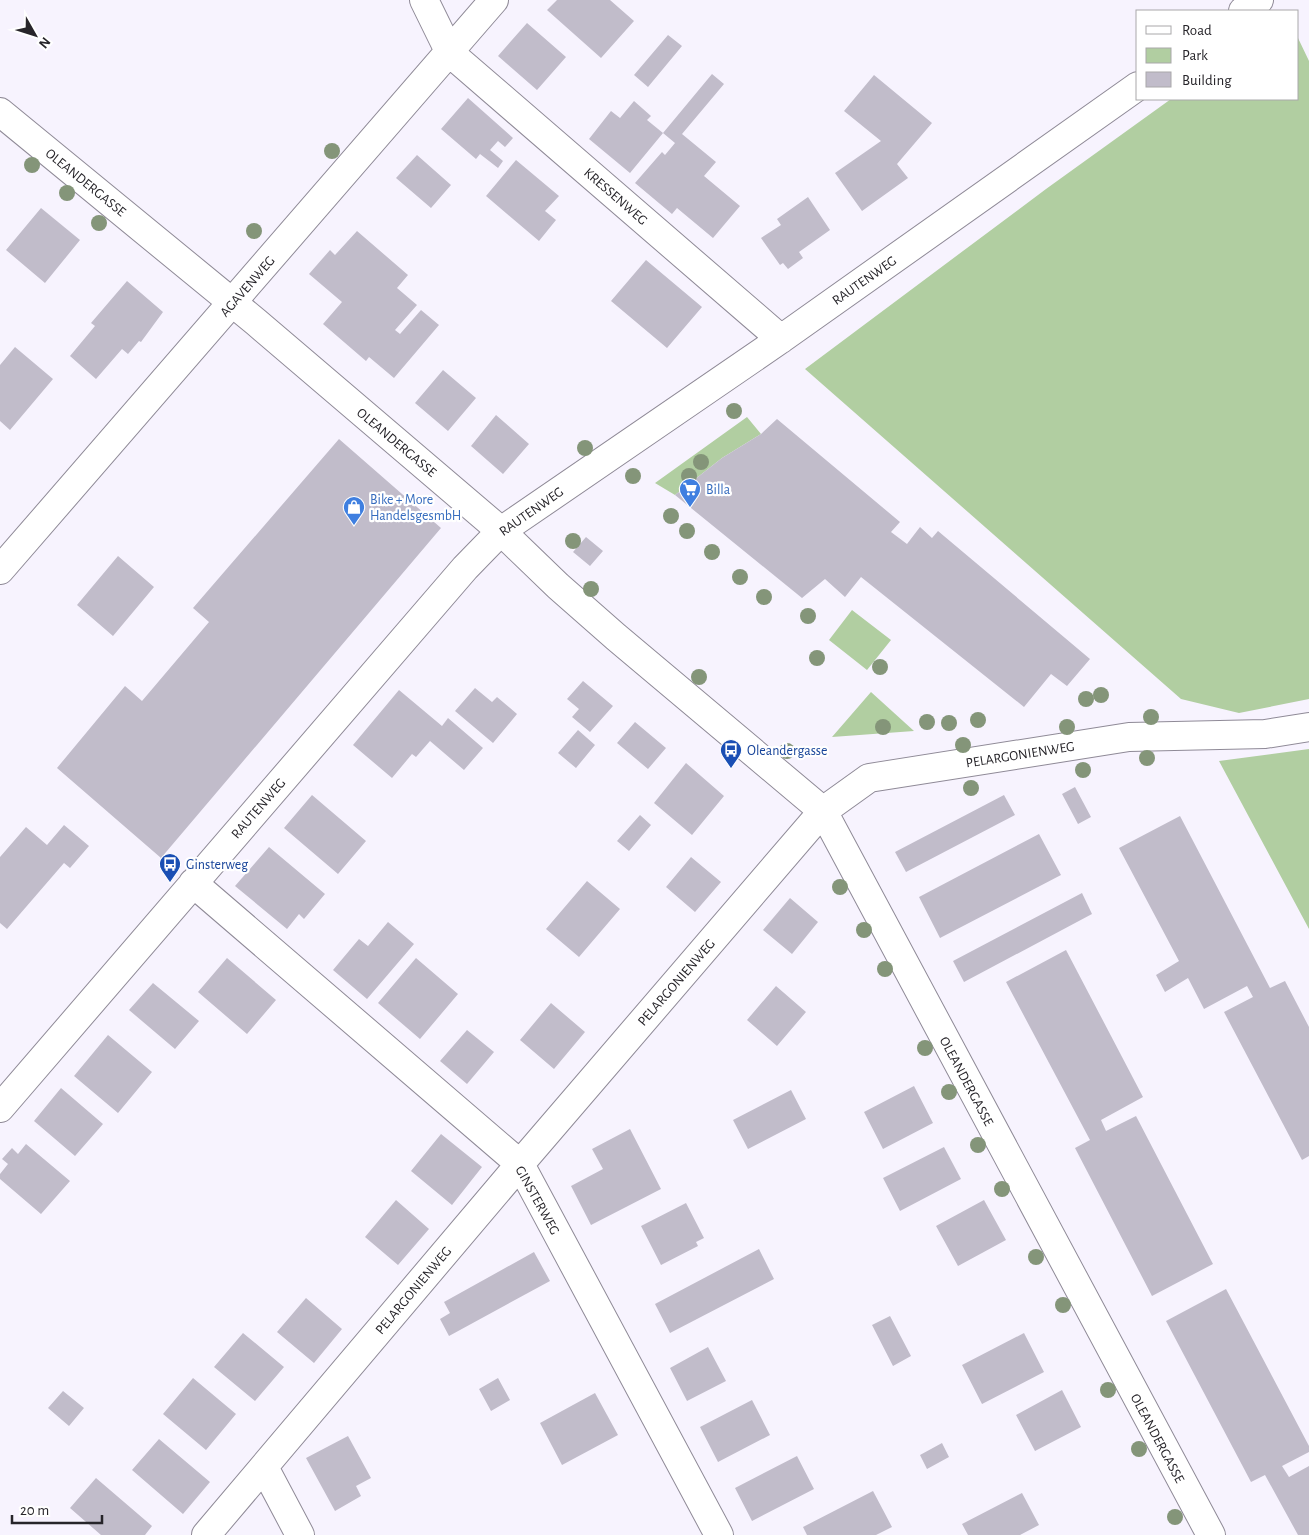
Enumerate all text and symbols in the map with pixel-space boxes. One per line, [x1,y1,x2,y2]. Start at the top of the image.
north arrow [10,10,60,60]
legend [1136,10,1299,100]
text: Road [1182,23,1212,38]
text: N [36,34,53,51]
text: Park [1182,48,1208,63]
text: Building [1182,73,1232,88]
street label: OLEANDERGASSE [42,146,128,220]
street label: KRESSENWEG [581,166,650,228]
street label: AGAVENWEG [218,254,278,320]
street label: RAUTENWEG [830,254,899,308]
street label: OLEANDERGASSE [354,406,439,480]
supermarket icon: Billa [678,477,702,508]
place label: Billa [706,483,731,497]
street label: RAUTENWEG [497,485,566,539]
place label: Bike + More HandelsgesmbH [370,493,461,523]
shop icon: Bike + More HandelsgesmbH [342,495,366,526]
bus stop icon: Oleandergasse [719,738,743,769]
street label: PELARGONIENWEG [965,739,1075,770]
place label: Oleandergasse [747,744,828,758]
street label: RAUTENWEG [229,776,289,841]
bus stop icon: Ginsterweg [158,852,182,883]
place label: Ginsterweg [186,858,248,872]
street label: PELARGONIENWEG [635,937,718,1029]
street label: OLEANDERGASSE [937,1034,996,1129]
street label: GINSTERWEG [512,1164,562,1237]
street label: PELARGONIENWEG [373,1244,454,1337]
street label: OLEANDERGASSE [1128,1391,1187,1486]
scale bar [12,1492,102,1524]
text: 20 m [20,1503,49,1518]

